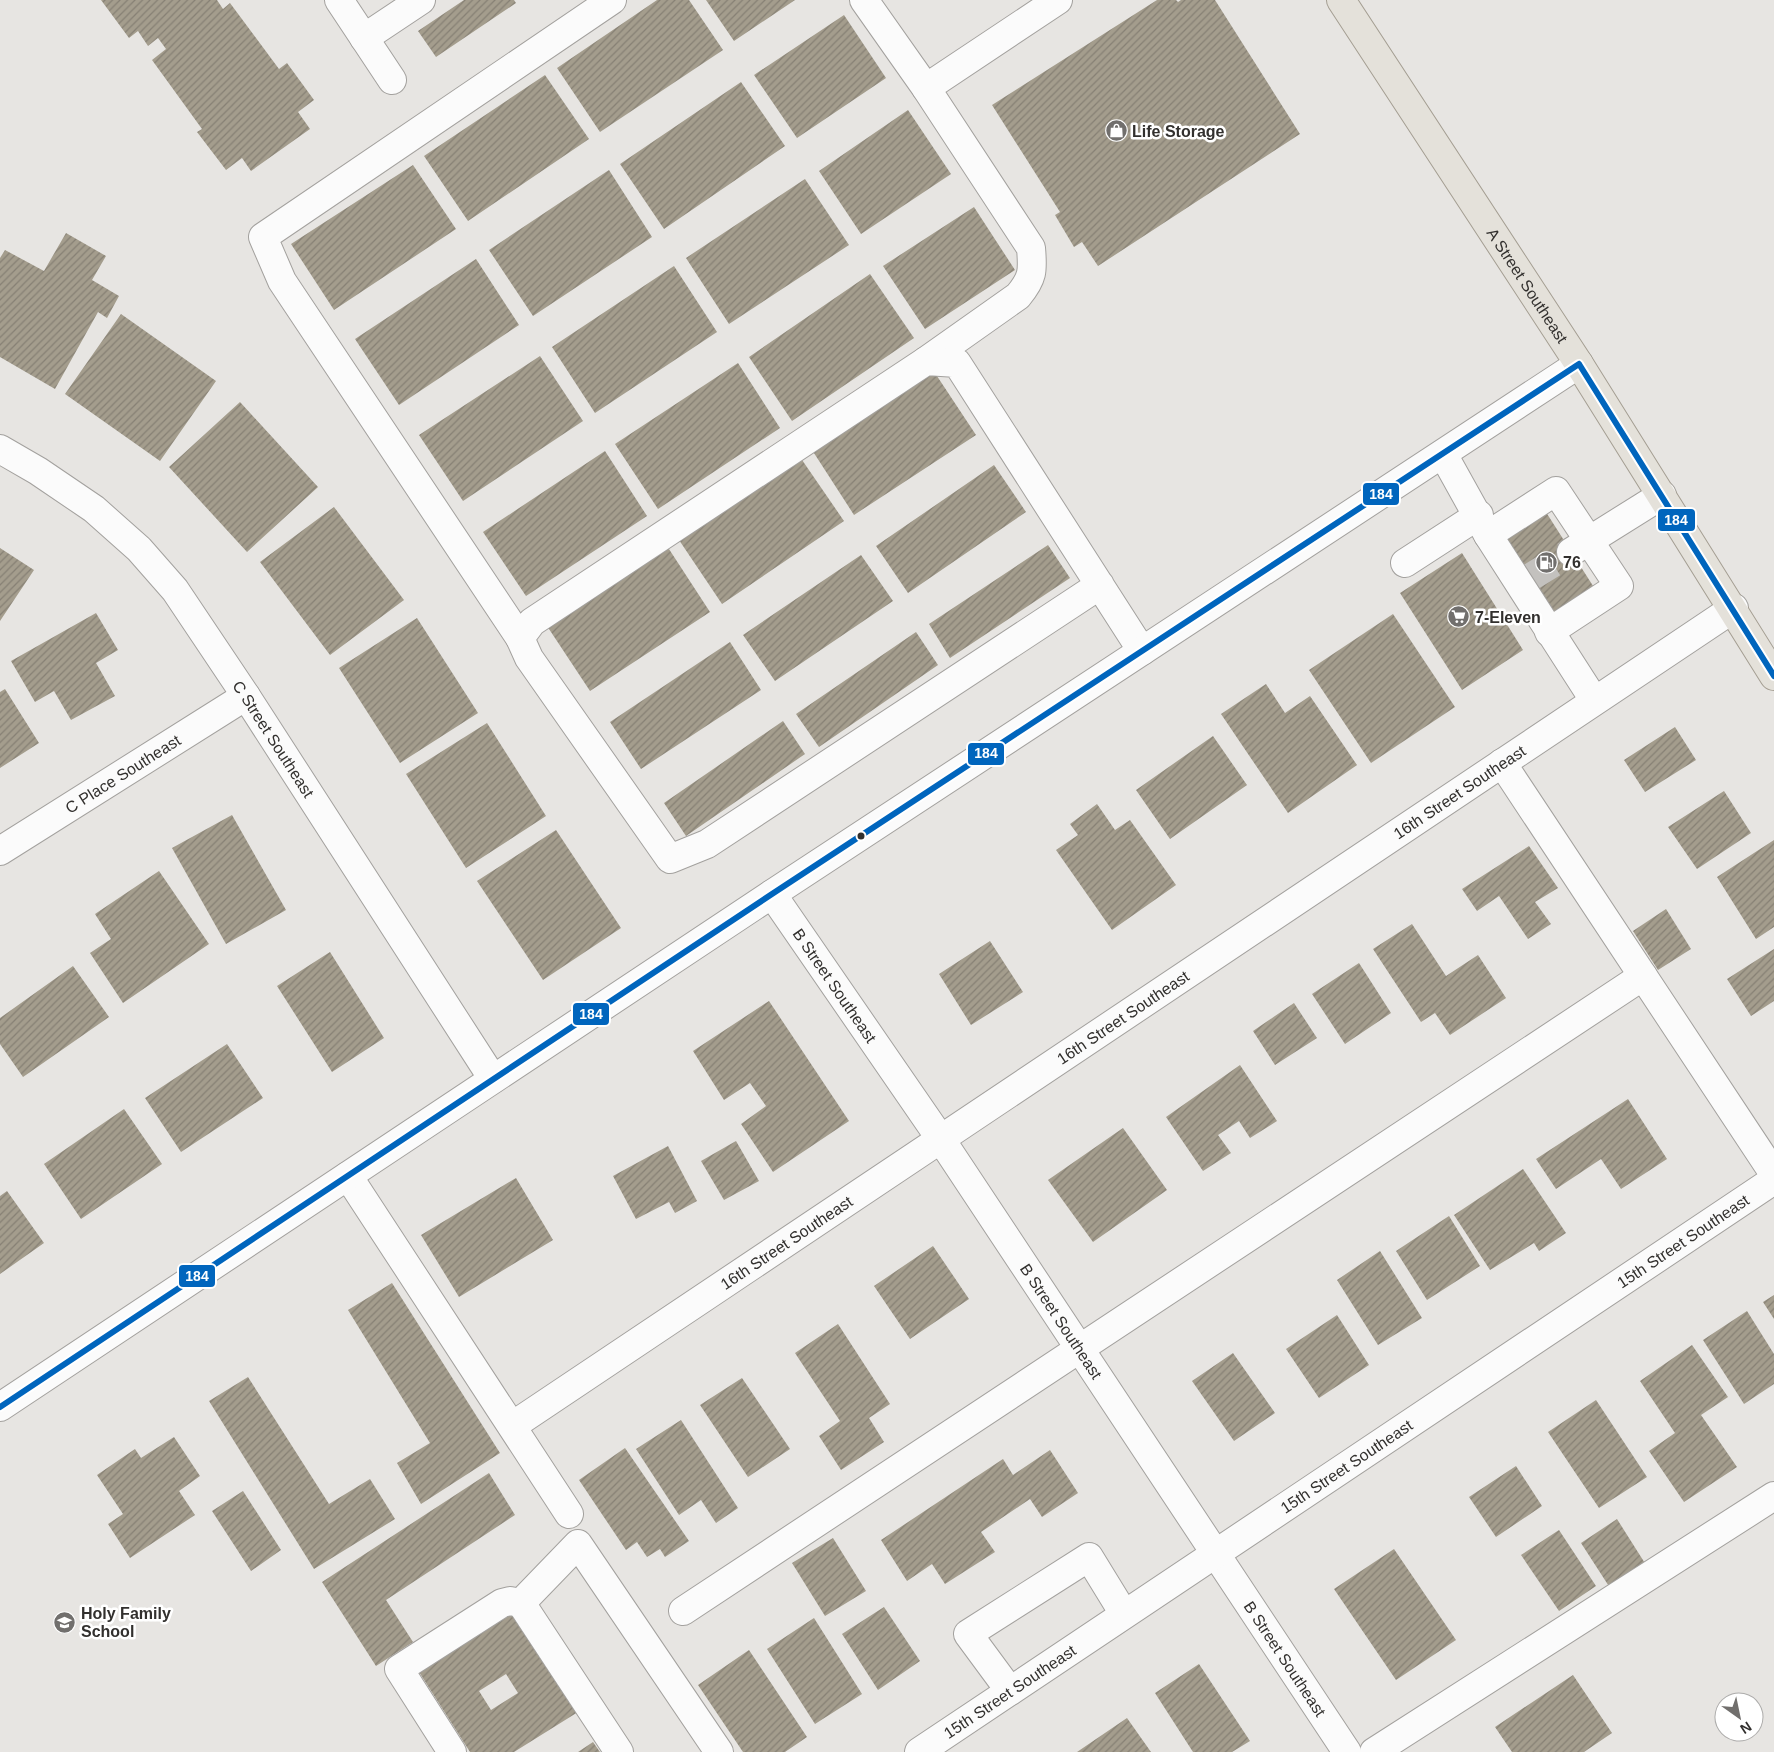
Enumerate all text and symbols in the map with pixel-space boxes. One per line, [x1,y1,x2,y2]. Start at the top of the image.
shop icon: Life Storage [1104,119,1128,143]
place label: Life Storage [1132,123,1225,140]
street label: A Street Southeast [1484,225,1572,346]
line badge: 184 [1362,482,1400,506]
text: 184 [1369,486,1393,502]
line badge: 184 [1657,508,1696,532]
text: 184 [1664,512,1688,528]
fuel station icon: 76 [1535,550,1559,574]
place label: 76 [1563,554,1581,571]
supermarket icon: 7-Eleven [1447,605,1471,629]
place label: 7-Eleven [1475,609,1541,626]
street label: C Street Southeast [230,677,318,801]
street label: C Place Southeast [62,731,184,816]
street label: 16th Street Southeast [1390,741,1529,842]
line badge: 184 [967,742,1005,766]
text: 184 [974,745,998,761]
unlabelled marker [856,831,866,841]
street label: B Street Southeast [790,925,880,1046]
street label: 16th Street Southeast [1054,967,1192,1067]
line badge: 184 [572,1002,610,1026]
text: 184 [579,1006,603,1022]
street label: 15th Street Southeast [1614,1191,1752,1291]
street label: 16th Street Southeast [717,1192,856,1293]
street label: B Street Southeast [1017,1260,1106,1382]
line badge: 184 [178,1264,216,1288]
text: 184 [185,1268,209,1284]
street label: 15th Street Southeast [1277,1416,1416,1516]
street label: B Street Southeast [1241,1598,1330,1720]
place label: Holy Family School [81,1605,171,1640]
school or university icon: Holy Family School [53,1610,77,1634]
street label: 15th Street Southeast [940,1641,1079,1742]
north arrow [1714,1692,1764,1742]
text: N [1737,1718,1755,1737]

